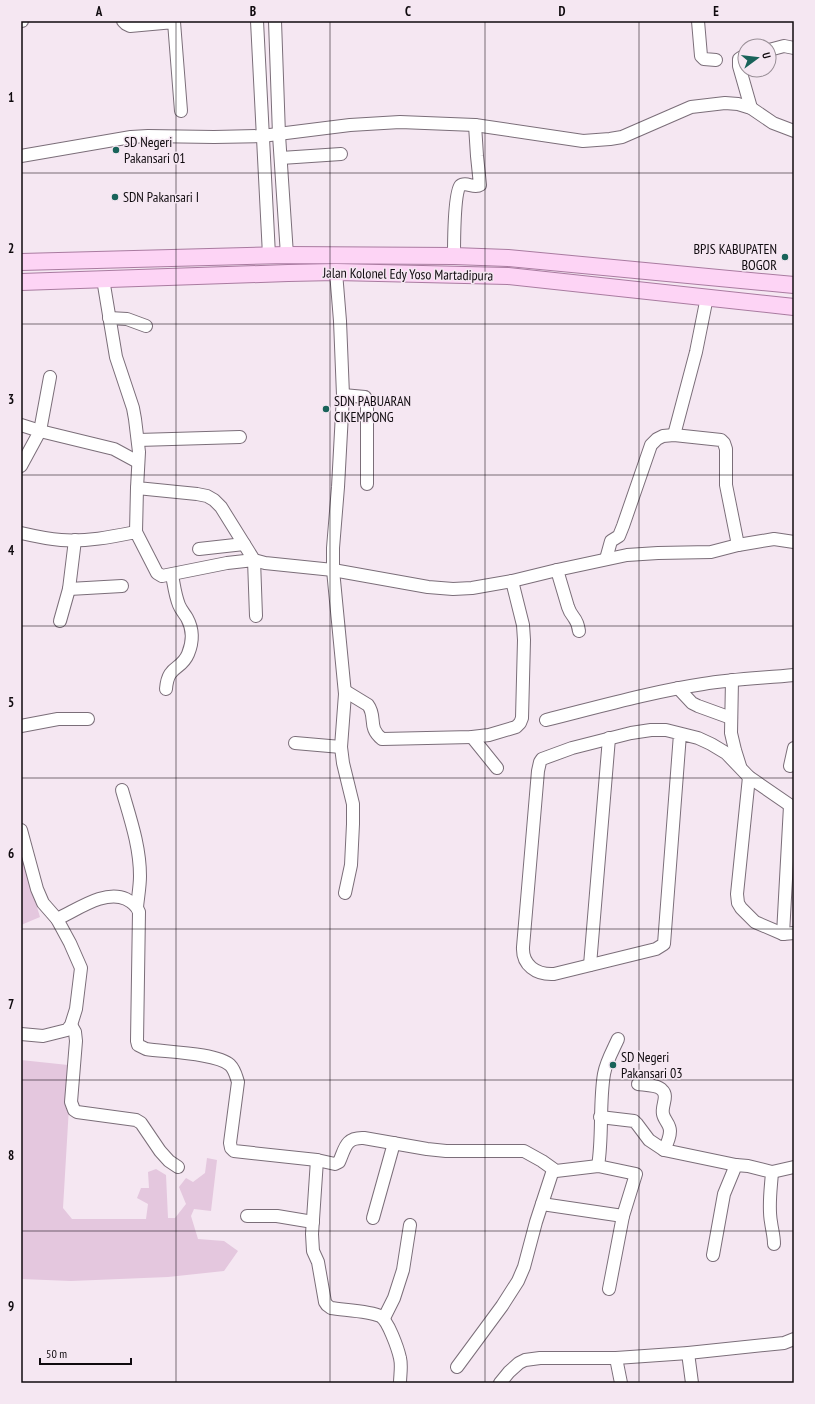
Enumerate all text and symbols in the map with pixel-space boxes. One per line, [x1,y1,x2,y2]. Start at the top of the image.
text: A [95,3,103,20]
text: B [250,3,256,20]
text: C [405,3,411,20]
text: D [559,3,566,20]
text: E [713,3,719,20]
north arrow [737,38,777,78]
text: U [759,51,774,60]
text: 1 [8,89,14,106]
place label: SD Negeri Pakansari 01 [124,133,186,167]
marker: SD Negeri Pakansari 01 [111,145,121,155]
place label: SDN Pakansari I [123,188,199,206]
marker: SDN Pakansari I [110,192,120,202]
text: 2 [8,240,14,257]
place label: BPJS KABUPATEN BOGOR [693,240,777,274]
marker: BPJS KABUPATEN BOGOR [780,252,790,262]
street label: Jalan Kolonel Edy Yoso Martadipura [322,263,493,284]
text: 3 [8,391,14,408]
place label: SDN PABUARAN CIKEMPONG [334,392,411,426]
marker: SDN PABUARAN CIKEMPONG [321,404,331,414]
text: 4 [8,542,15,559]
text: 5 [8,694,14,711]
text: 6 [8,845,14,862]
text: 7 [8,996,14,1013]
place label: SD Negeri Pakansari 03 [621,1048,683,1082]
marker: SD Negeri Pakansari 03 [608,1060,618,1070]
text: 8 [8,1147,14,1164]
text: 9 [8,1298,14,1315]
scale bar [40,1340,131,1366]
text: 50 m [46,1346,67,1361]

